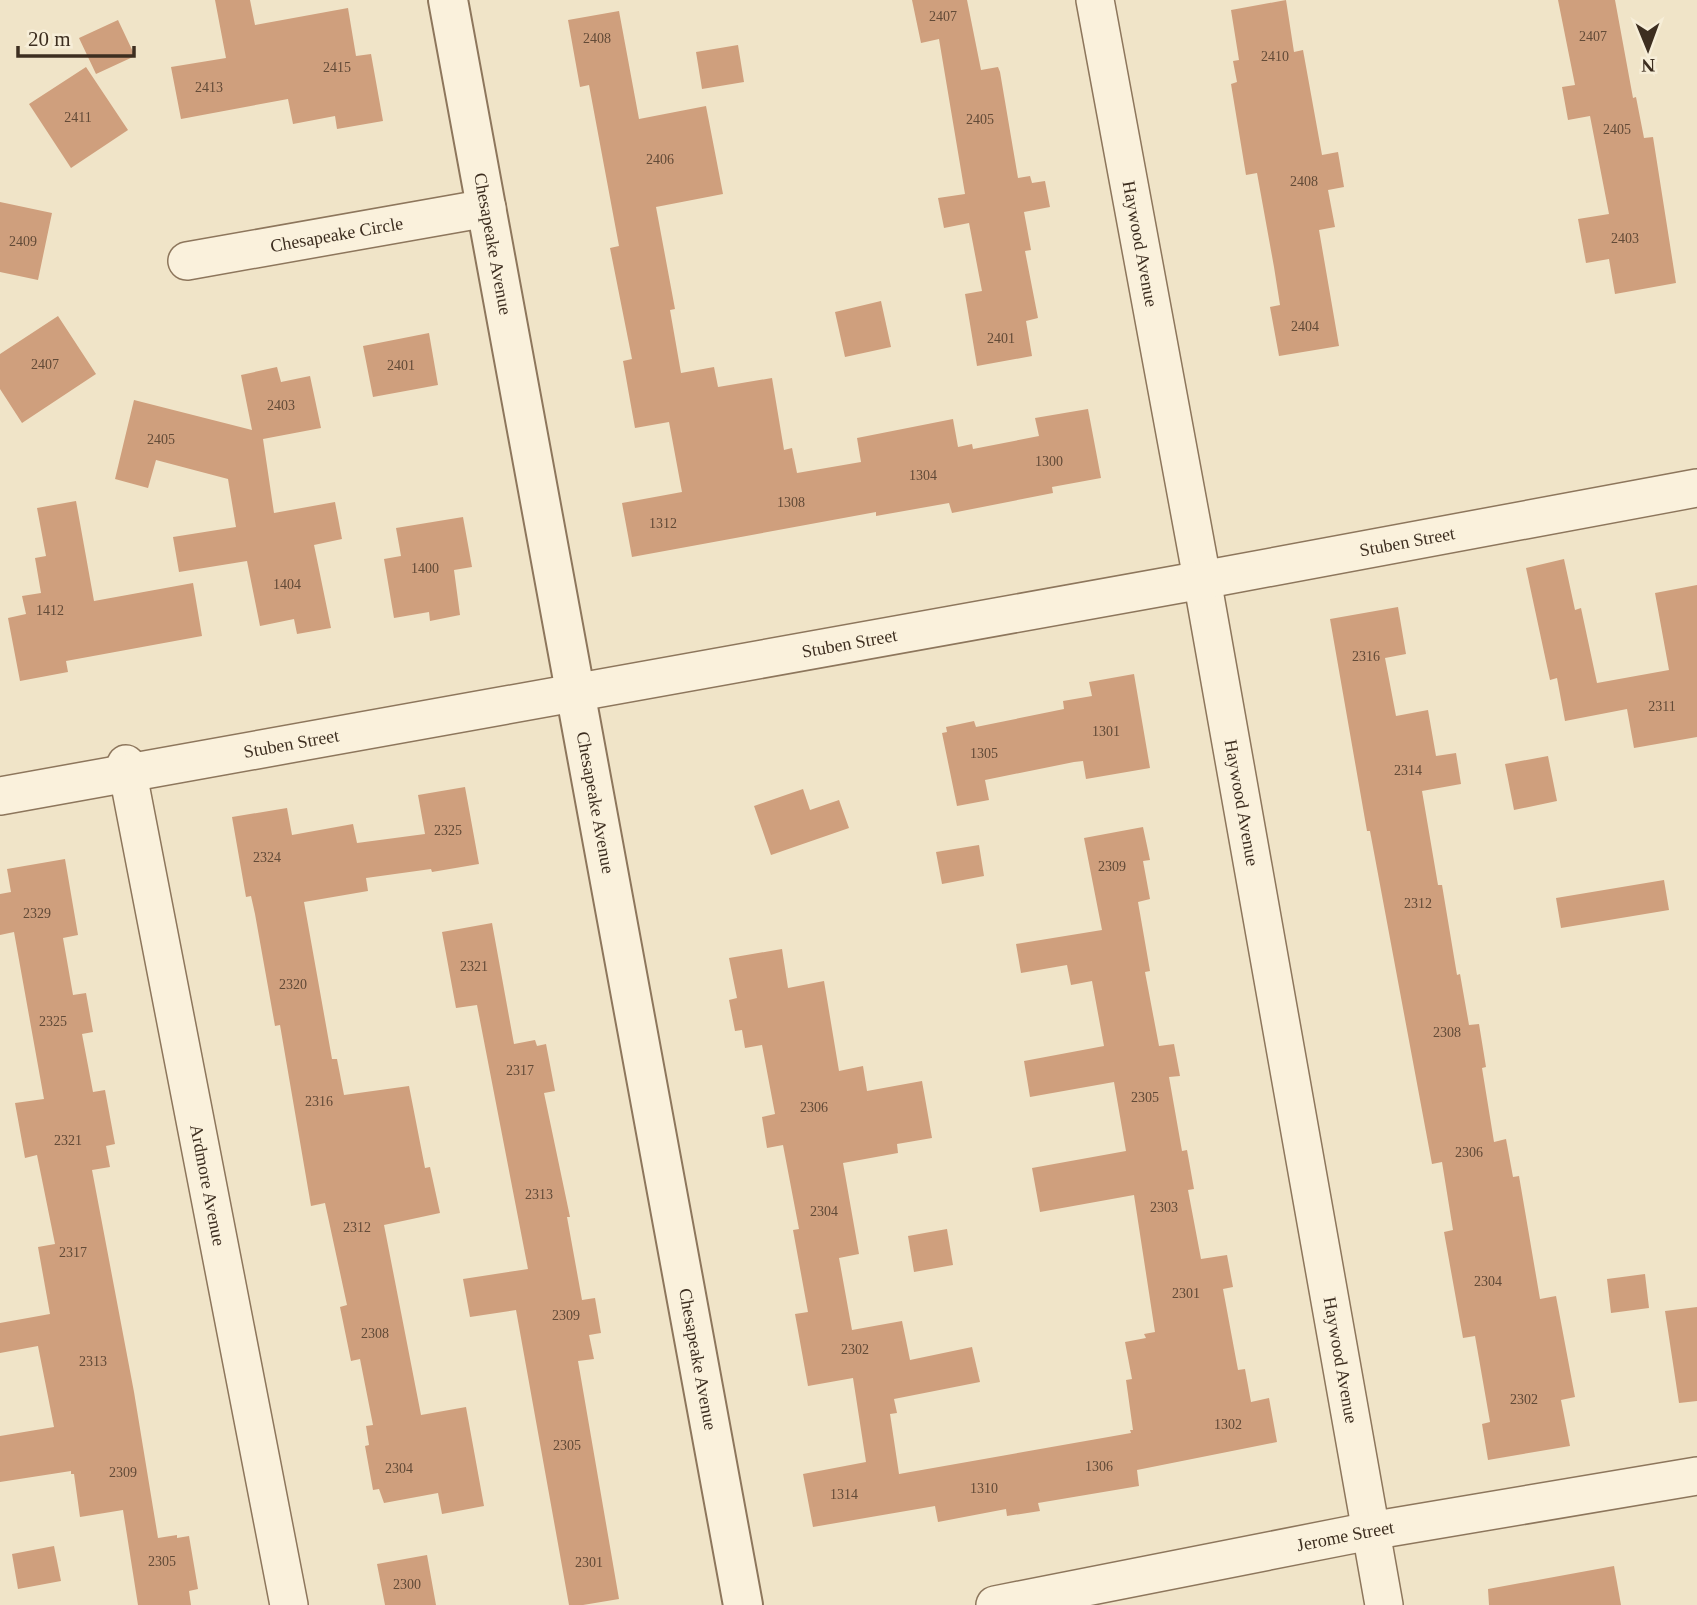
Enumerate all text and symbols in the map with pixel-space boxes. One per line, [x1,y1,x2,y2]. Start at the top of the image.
house number: 2407 [929,9,957,24]
scale bar [18,14,133,58]
north arrow [1613,14,1683,84]
text: 20 m [28,27,71,51]
house number: 2407 [1579,29,1607,44]
house number: 2408 [583,31,611,46]
house number: 2410 [1261,49,1289,64]
text: N [1641,55,1655,76]
house number: 2415 [323,60,351,75]
house number: 2413 [195,80,223,95]
house number: 2411 [64,110,92,125]
house number: 2405 [966,112,994,127]
house number: 2405 [1603,122,1631,137]
house number: 2406 [646,152,674,167]
street label: Chesapeake Avenue [470,171,516,317]
house number: 2408 [1290,174,1318,189]
street label: Haywood Avenue [1119,179,1162,309]
street label: Chesapeake Circle [269,213,405,256]
house number: 2403 [1611,231,1639,246]
house number: 2409 [9,234,37,249]
house number: 2404 [1291,319,1319,334]
house number: 2401 [987,331,1015,346]
house number: 2407 [31,357,59,372]
house number: 2401 [387,358,415,373]
house number: 2403 [267,398,295,413]
house number: 2405 [147,432,175,447]
house number: 1300 [1035,454,1063,469]
house number: 1304 [909,468,937,483]
house number: 1308 [777,495,805,510]
house number: 1312 [649,516,677,531]
street label: Stuben Street [1358,523,1457,561]
house number: 1400 [411,561,439,576]
house number: 1404 [273,577,301,592]
house number: 1412 [36,603,64,618]
street label: Stuben Street [800,625,899,662]
house number: 2316 [1352,649,1380,664]
house number: 2311 [1648,699,1676,714]
house number: 1301 [1092,724,1120,739]
street label: Stuben Street [242,725,341,762]
street label: Chesapeake Avenue [573,730,618,875]
street label: Haywood Avenue [1221,738,1263,868]
house number: 1305 [970,746,998,761]
house number: 2314 [1394,763,1422,778]
house number: 2325 [434,823,462,838]
house number: 2324 [253,850,281,865]
house number: 2309 [1098,859,1126,874]
house number: 2312 [1404,896,1432,911]
house number: 2329 [23,906,51,921]
house number: 2321 [460,959,488,974]
house number: 2320 [279,977,307,992]
house number: 2325 [39,1014,67,1029]
house number: 2308 [1433,1025,1461,1040]
house number: 2317 [506,1063,534,1078]
house number: 2305 [1131,1090,1159,1105]
house number: 2316 [305,1094,333,1109]
house number: 2306 [800,1100,828,1115]
street label: Ardmore Avenue [186,1123,229,1248]
house number: 2321 [54,1133,82,1148]
house number: 2306 [1455,1145,1483,1160]
house number: 2313 [525,1187,553,1202]
house number: 2303 [1150,1200,1178,1215]
house number: 2304 [810,1204,838,1219]
house number: 2312 [343,1220,371,1235]
house number: 2317 [59,1245,87,1260]
house number: 2304 [1474,1274,1502,1289]
house number: 2301 [1172,1286,1200,1301]
street label: Chesapeake Avenue [675,1287,721,1432]
street label: Haywood Avenue [1319,1295,1362,1425]
house number: 2309 [552,1308,580,1323]
house number: 2308 [361,1326,389,1341]
house number: 2302 [841,1342,869,1357]
house number: 2313 [79,1354,107,1369]
house number: 2302 [1510,1392,1538,1407]
house number: 1302 [1214,1417,1242,1432]
house number: 2305 [553,1438,581,1453]
house number: 1306 [1085,1459,1113,1474]
house number: 2304 [385,1461,413,1476]
house number: 2309 [109,1465,137,1480]
house number: 1310 [970,1481,998,1496]
house number: 1314 [830,1487,858,1502]
street label: Jerome Street [1295,1517,1395,1555]
house number: 2305 [148,1554,176,1569]
house number: 2301 [575,1555,603,1570]
house number: 2300 [393,1577,421,1592]

